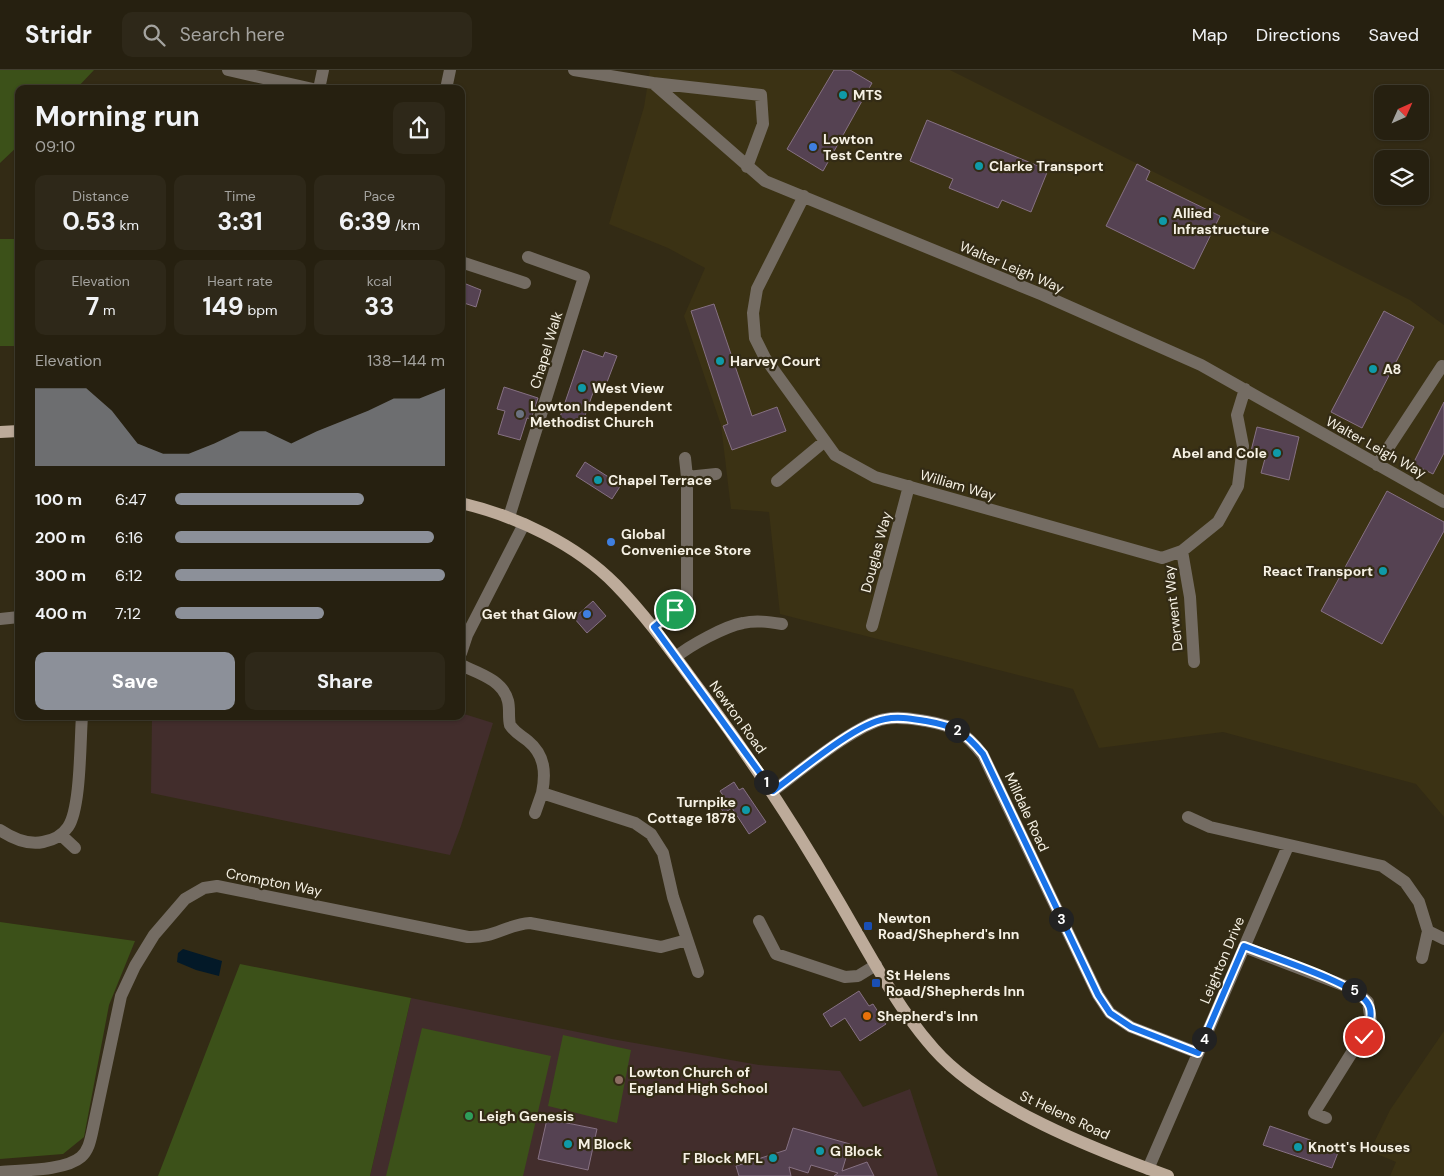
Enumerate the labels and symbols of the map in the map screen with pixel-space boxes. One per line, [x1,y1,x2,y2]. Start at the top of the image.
north arrow [1374,85,1429,140]
place label: MTS [853,86,882,104]
marker: MTS [837,89,849,101]
place label: Lowton Test Centre [823,130,903,164]
marker: Lowton Test Centre [807,141,819,153]
place label: Clarke Transport [989,157,1103,175]
marker: Clarke Transport [973,160,985,172]
place label: Allied Infrastructure [1173,204,1269,238]
marker: Allied Infrastructure [1157,215,1169,227]
street label: Walter Leigh Way [957,237,1067,297]
street label: Chapel Walk [526,309,566,391]
place label: Harvey Court [730,352,821,370]
marker: Harvey Court [714,355,726,367]
place label: A8 [1383,360,1402,378]
marker: A8 [1367,363,1379,375]
place label: West View [592,379,664,397]
marker: West View [576,382,588,394]
place label: Lowton Independent Methodist Church [530,397,672,431]
marker: Lowton Independent Methodist Church [514,408,526,420]
street label: Walter Leigh Way [1323,412,1429,482]
place label: Abel and Cole [1172,444,1267,462]
marker: Abel and Cole [1271,447,1283,459]
street label: William Way [918,466,998,505]
place label: Chapel Terrace [608,471,712,489]
marker: Chapel Terrace [592,474,604,486]
street label: Douglas Way [857,509,896,595]
place label: Global Convenience Store [621,525,751,559]
marker: Global Convenience Store [605,536,617,548]
place label: React Transport [1263,562,1373,580]
street label: Derwent Way [1160,564,1186,652]
marker: React Transport [1377,565,1389,577]
pin [654,589,696,631]
place label: Get that Glow [482,605,578,623]
marker: Get that Glow [581,608,593,620]
street label: Newton Road [705,677,771,757]
pin: 2 [944,718,970,742]
pin: 1 [754,770,778,794]
street label: Milldale Road [1001,770,1053,854]
place label: Turnpike Cottage 1878 [647,793,736,827]
marker: Turnpike Cottage 1878 [740,804,752,816]
street label: Crompton Way [224,864,324,900]
pin: 3 [1048,906,1074,932]
place label: Newton Road/Shepherd's Inn [878,909,1019,943]
street label: Leighton Drive [1196,914,1248,1006]
marker: Newton Road/Shepherd's Inn [862,920,874,932]
place label: St Helens Road/Shepherds Inn [886,966,1025,1000]
marker: St Helens Road/Shepherds Inn [870,977,882,989]
pin: 5 [1342,978,1366,1002]
place label: Shepherd's Inn [877,1007,978,1025]
marker: Shepherd's Inn [861,1010,873,1022]
pin [1343,1016,1385,1058]
pin: 4 [1192,1026,1216,1052]
place label: Lowton Church of England High School [629,1063,768,1097]
marker: Lowton Church of England High School [613,1074,625,1086]
street label: St Helens Road [1017,1086,1113,1144]
place label: Leigh Genesis [479,1107,574,1125]
marker: Leigh Genesis [463,1110,475,1122]
place label: M Block [578,1135,632,1153]
marker: M Block [562,1138,574,1150]
place label: Knott's Houses [1308,1138,1410,1156]
marker: Knott's Houses [1292,1141,1304,1153]
place label: G Block [830,1142,882,1160]
marker: G Block [814,1145,826,1157]
place label: F Block MFL [683,1149,763,1167]
marker: F Block MFL [767,1152,779,1164]

